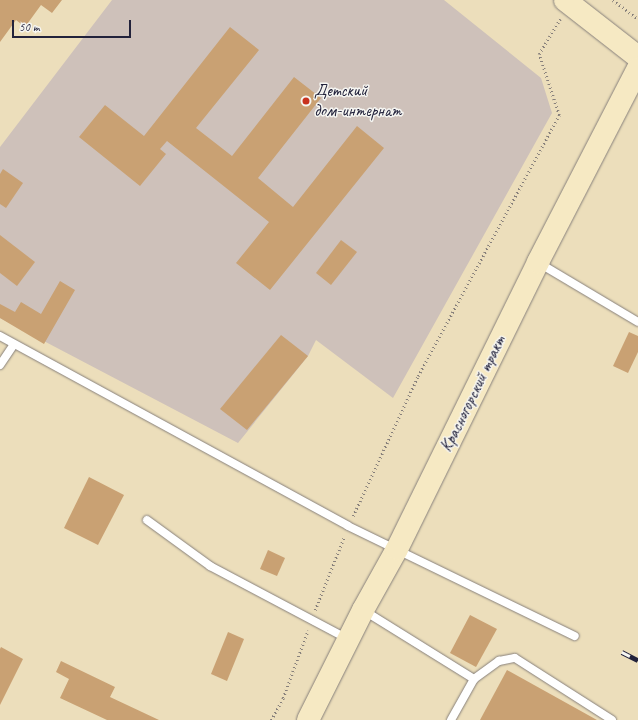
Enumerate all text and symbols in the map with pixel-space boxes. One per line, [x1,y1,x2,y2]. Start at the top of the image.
scale bar [14,12,133,38]
text: 50 m [19,19,39,35]
place label: Детский дом-интернат [314,81,401,121]
marker: Детский дом-интернат [301,96,311,106]
street label: Красногорский тракт [436,333,510,455]

